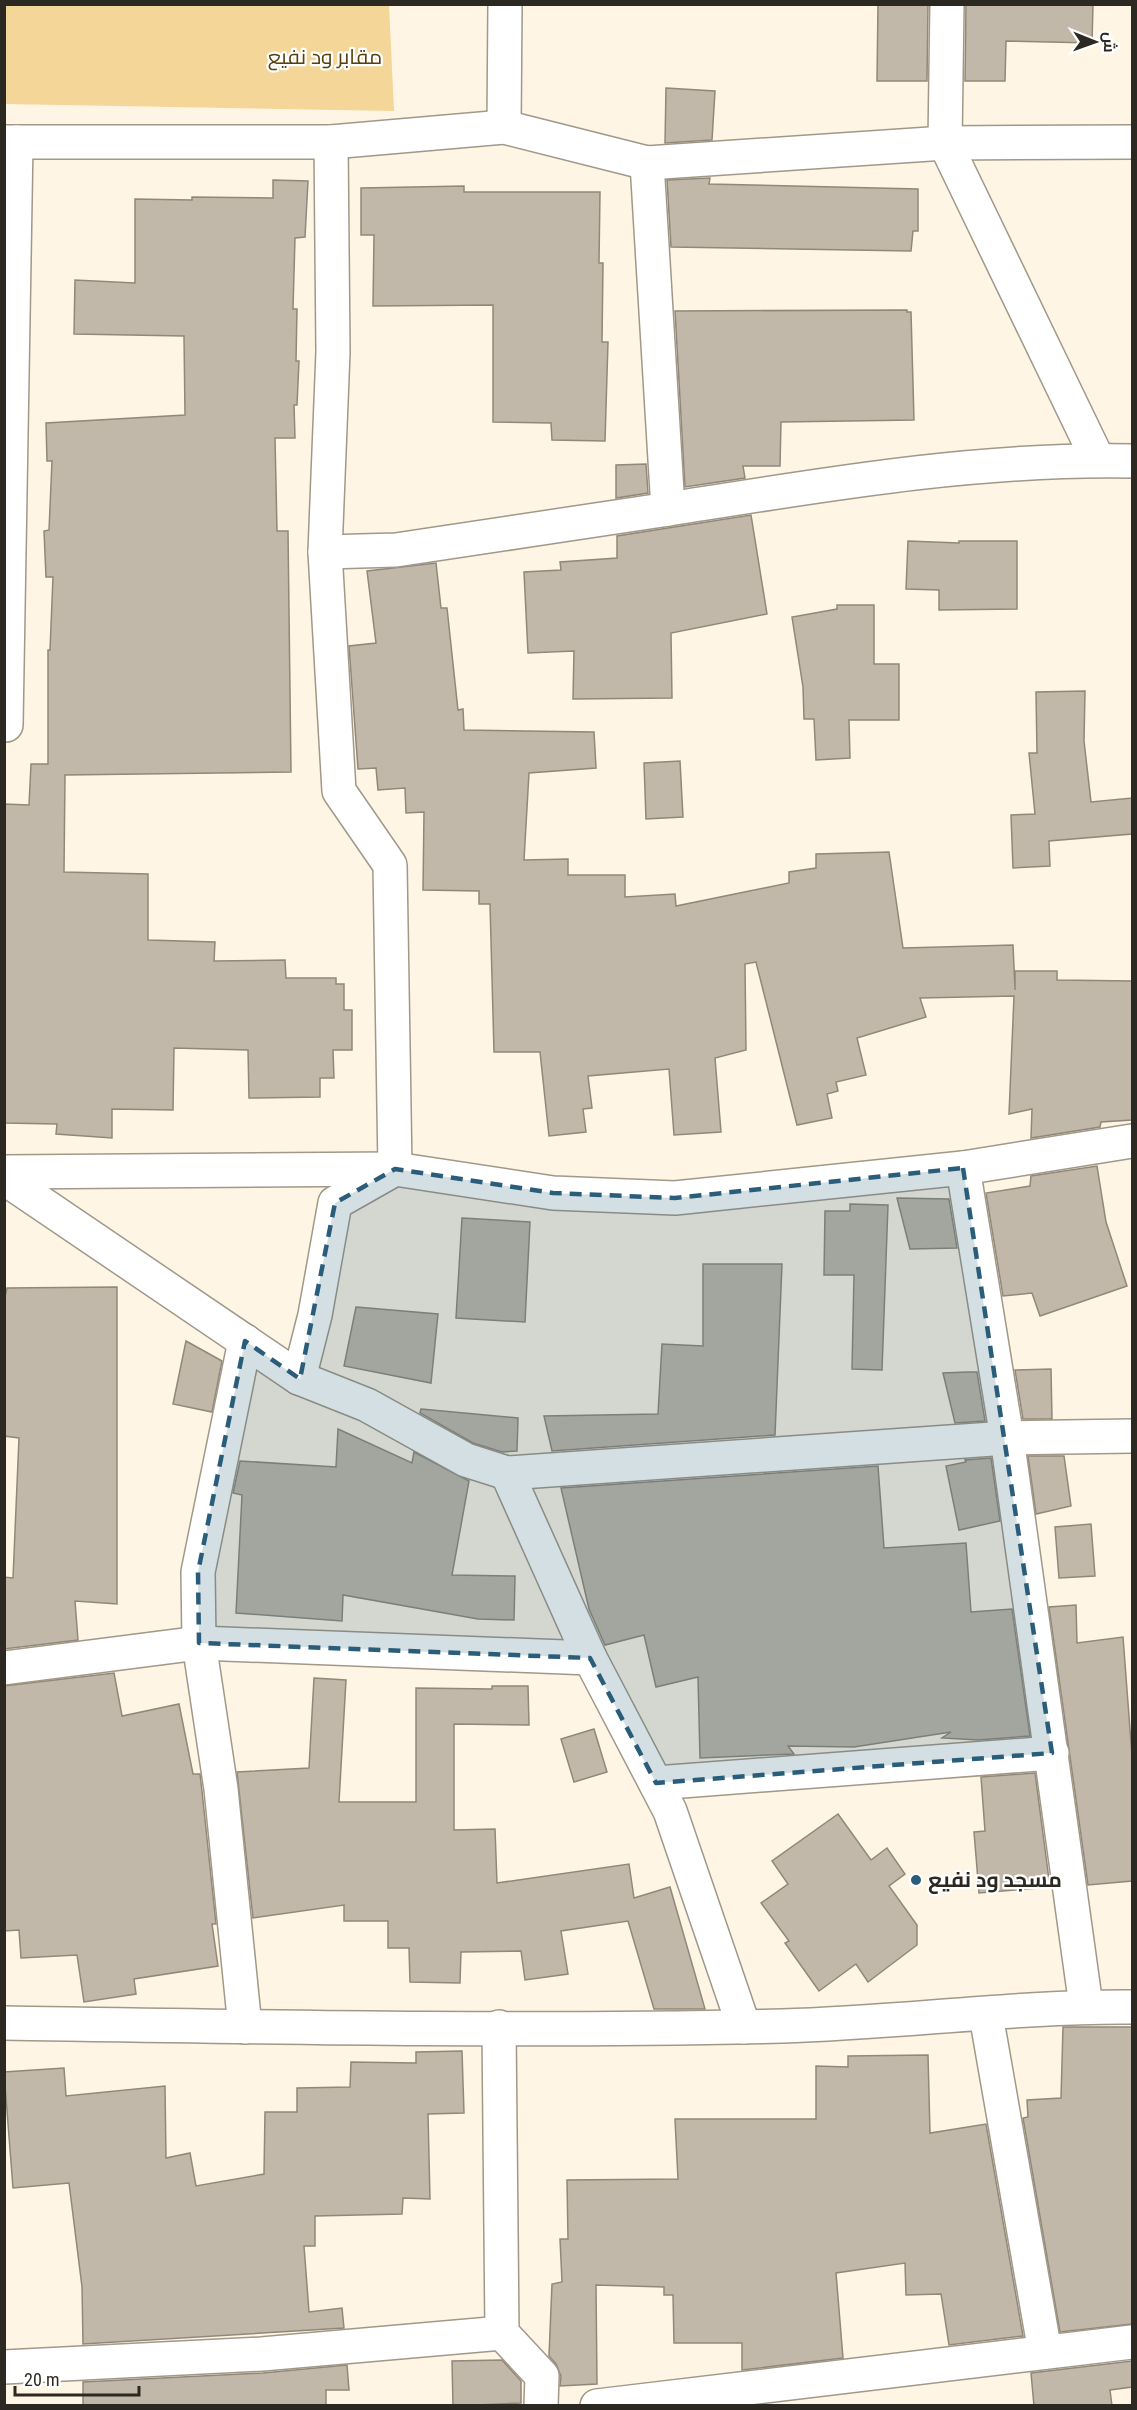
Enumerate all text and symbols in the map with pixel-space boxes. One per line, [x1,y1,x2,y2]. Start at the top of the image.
north arrow [1065,12,1125,72]
text: ش [1100,32,1119,53]
park label: مقابر ود نفيع [268,45,382,71]
place label: مسجد ود نفيع [928,1868,1062,1894]
marker: مسجد ود نفيع [909,1873,923,1887]
scale bar [15,2359,140,2397]
text: 20 m [24,2369,59,2390]

